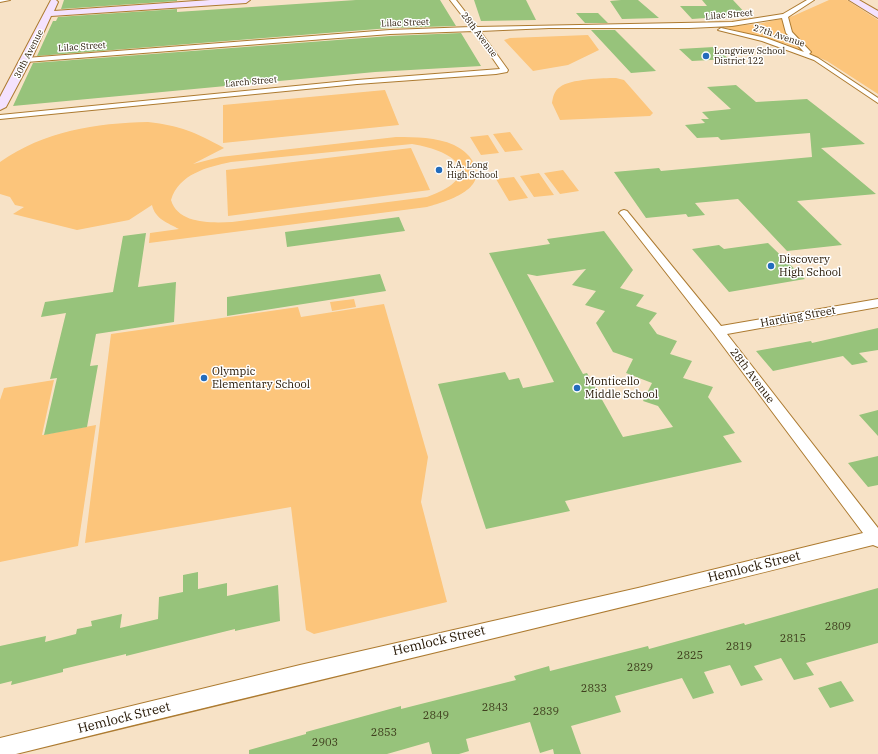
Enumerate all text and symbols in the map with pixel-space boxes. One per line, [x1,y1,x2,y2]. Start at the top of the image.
street label: Lilac Street [705,8,753,22]
street label: 28th Avenue [459,10,499,60]
street label: Lilac Street [381,17,429,29]
street label: 27th Avenue [752,23,806,49]
street label: 30th Avenue [12,28,46,80]
street label: Lilac Street [58,40,106,54]
place label: Longview School District 122 [714,46,785,67]
marker: Longview School District 122 [701,51,711,61]
street label: Larch Street [225,74,277,90]
place label: R.A. Long High School [447,160,498,181]
marker: R.A. Long High School [434,165,444,175]
place label: Discovery High School [779,253,841,279]
marker: Discovery High School [766,261,776,271]
street label: Harding Street [759,304,837,330]
street label: 28th Avenue [727,346,777,406]
place label: Olympic Elementary School [212,365,310,391]
marker: Olympic Elementary School [199,373,209,383]
place label: Monticello Middle School [585,375,658,401]
marker: Monticello Middle School [572,383,582,393]
street label: Hemlock Street [706,548,802,586]
house number: 2809 [825,620,851,634]
street label: Hemlock Street [391,623,487,659]
house number: 2815 [780,632,806,646]
house number: 2819 [726,640,752,654]
house number: 2825 [677,649,703,663]
house number: 2829 [627,661,653,675]
house number: 2833 [581,682,607,696]
street label: Hemlock Street [76,699,172,737]
house number: 2843 [482,701,508,715]
house number: 2839 [533,705,559,719]
house number: 2849 [423,709,449,723]
house number: 2853 [371,726,397,740]
house number: 2903 [312,736,338,750]

